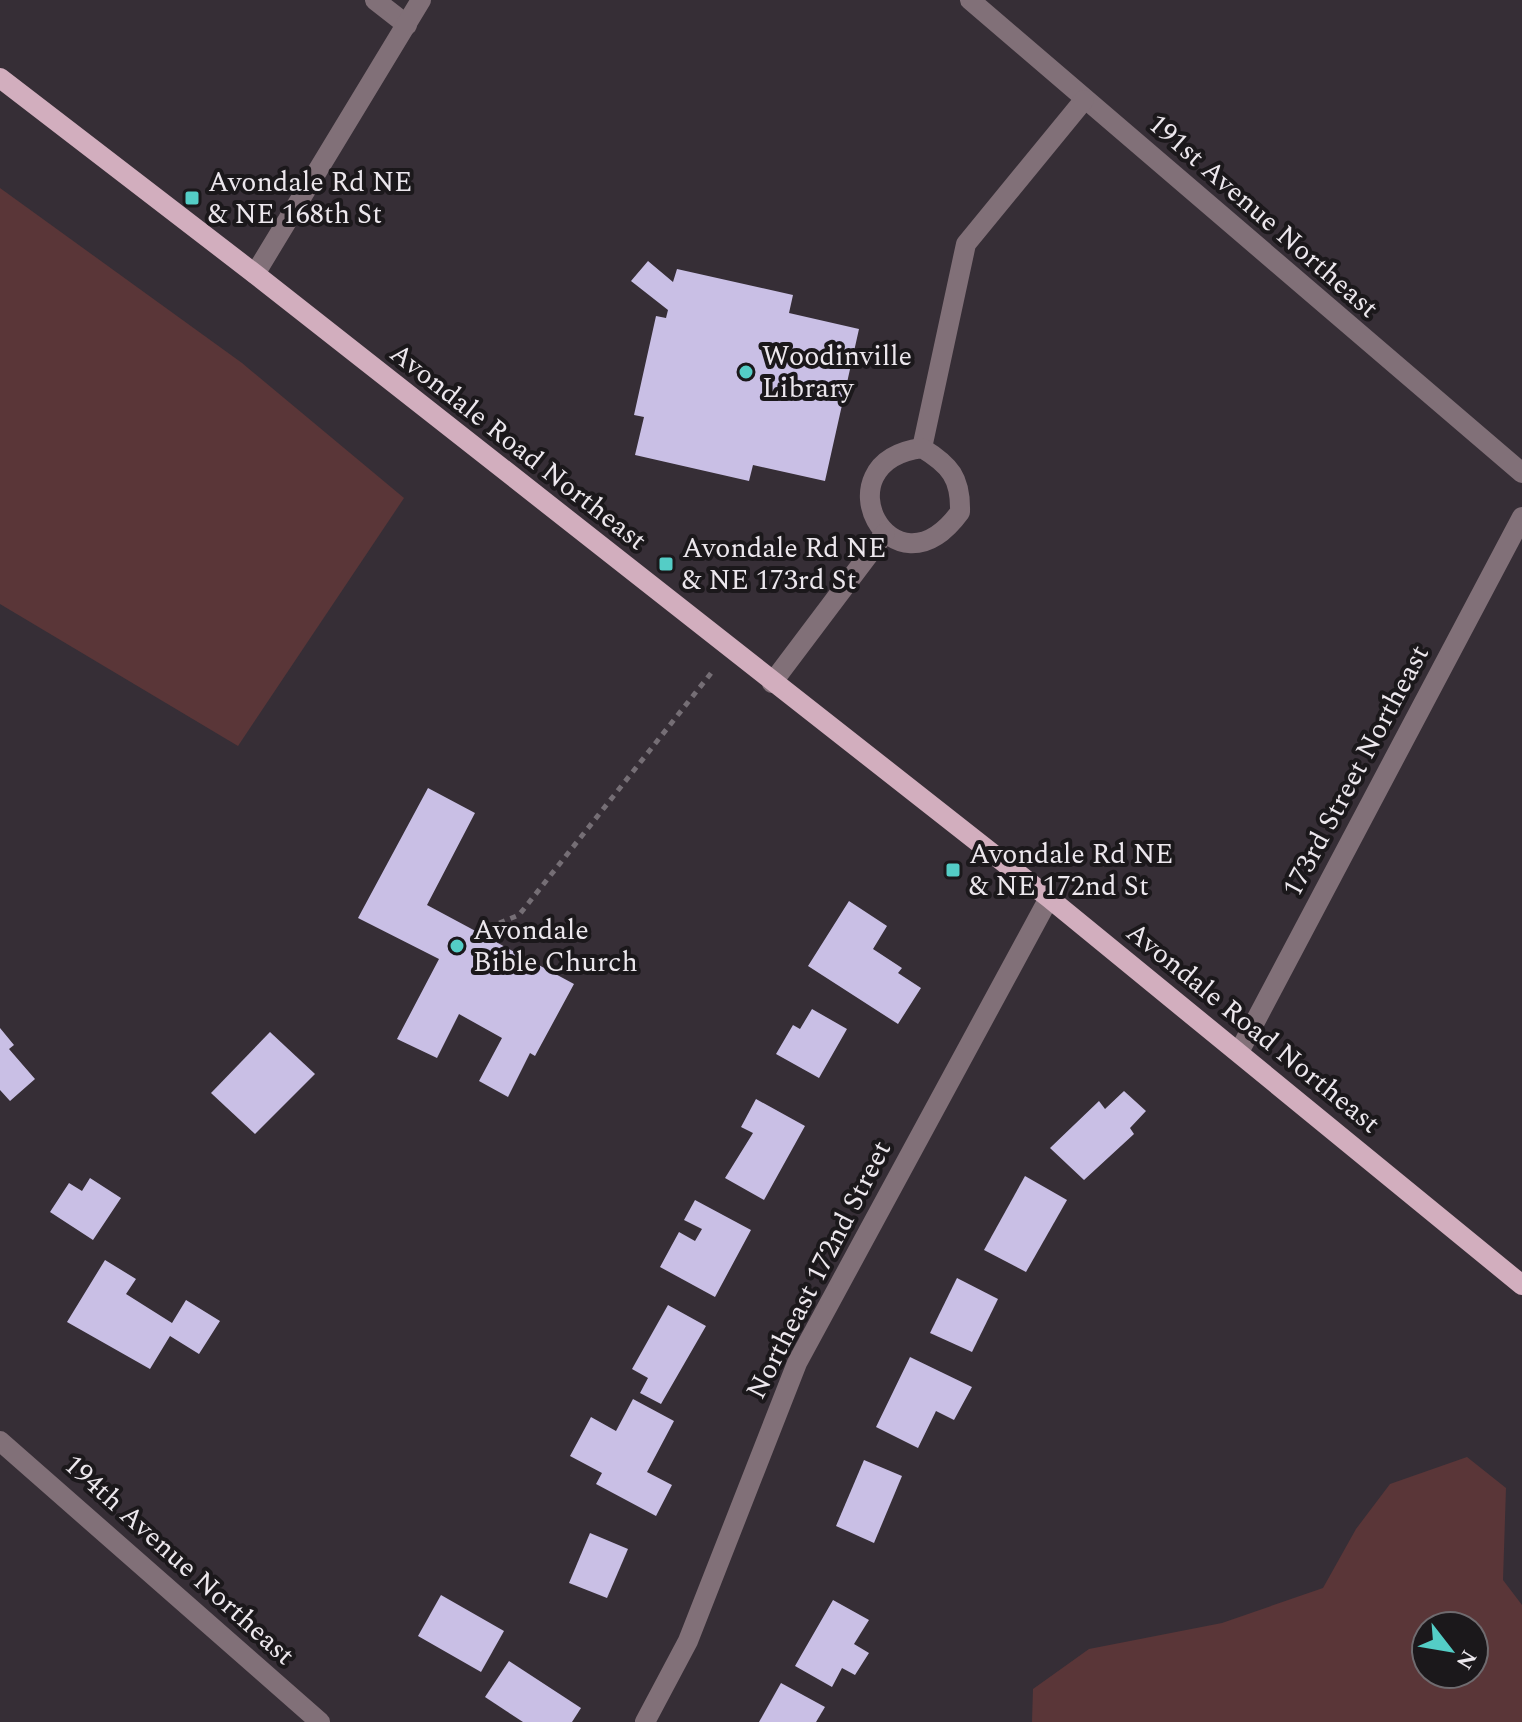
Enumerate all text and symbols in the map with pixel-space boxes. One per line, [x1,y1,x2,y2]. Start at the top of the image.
street label: 191st Avenue Northeast [1138,103,1388,329]
place label: Avondale Rd NE & NE 168th St [208,161,412,236]
marker: Avondale Rd NE & NE 168th St [183,189,201,207]
street label: Avondale Road Northeast [380,333,656,562]
place label: Woodinville Library [762,335,912,410]
marker: Woodinville Library [737,363,755,381]
place label: Avondale Rd NE & NE 173rd St [682,527,886,602]
marker: Avondale Rd NE & NE 173rd St [657,555,675,573]
street label: 173rd Street Northeast [1271,637,1441,905]
place label: Avondale Rd NE & NE 172nd St [969,833,1173,908]
marker: Avondale Rd NE & NE 172nd St [944,861,962,879]
place label: Avondale Bible Church [473,909,638,984]
street label: Avondale Road Northeast [1116,912,1390,1144]
marker: Avondale Bible Church [448,937,466,955]
street label: Northeast 172nd Street [735,1133,903,1407]
street label: 194th Avenue Northeast [54,1444,304,1676]
north arrow [1410,1610,1490,1690]
text: N [1447,1643,1485,1676]

